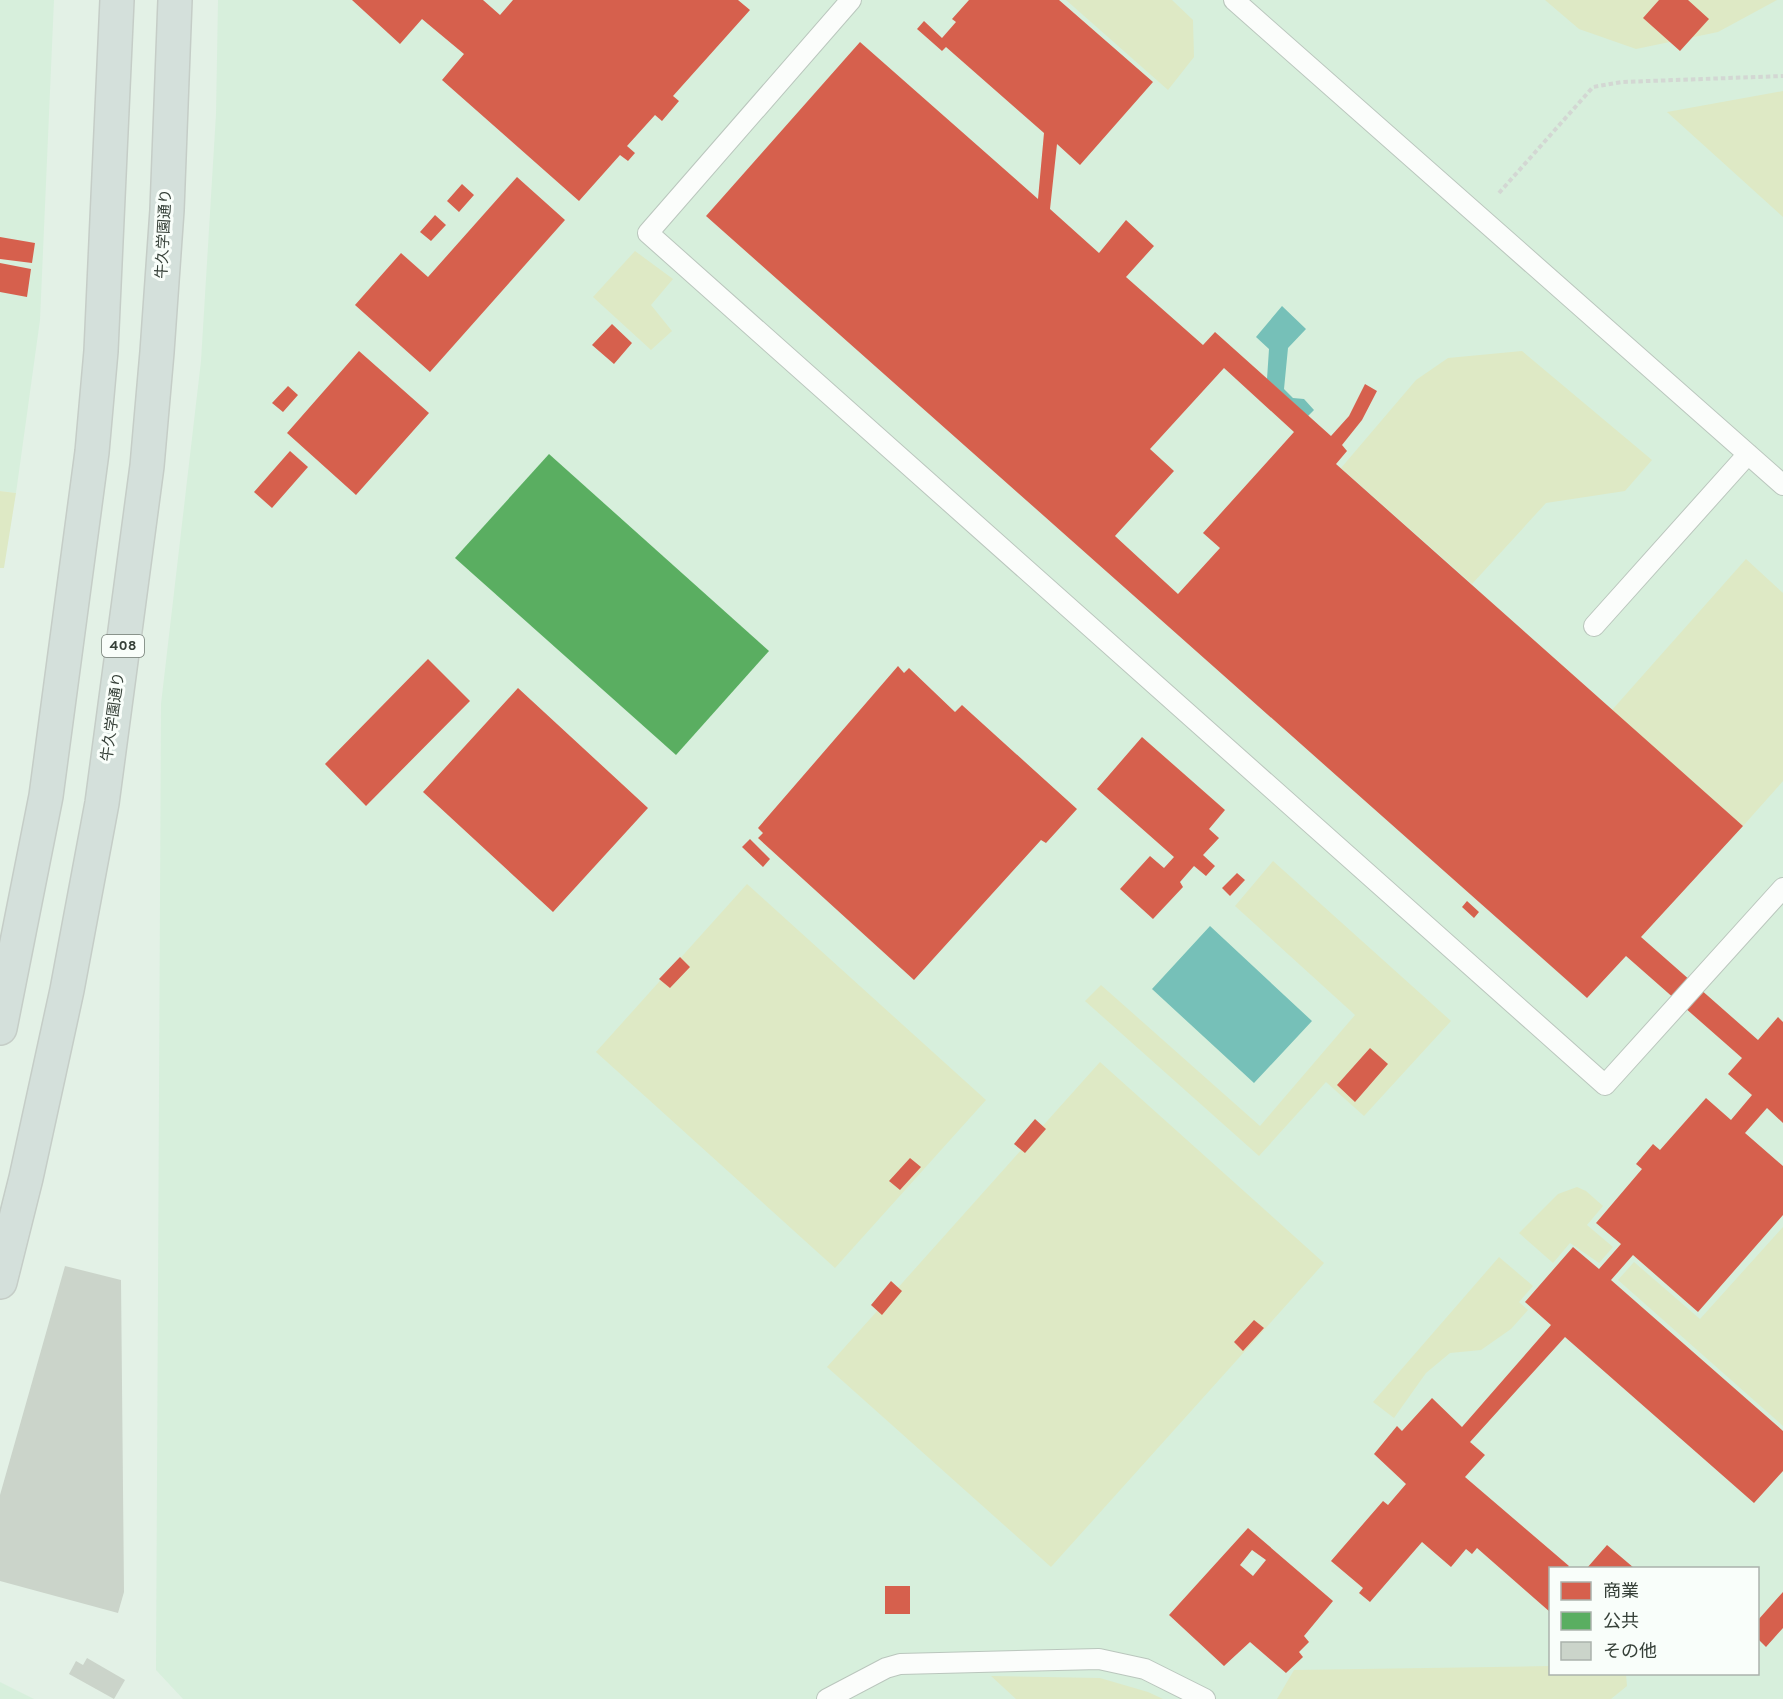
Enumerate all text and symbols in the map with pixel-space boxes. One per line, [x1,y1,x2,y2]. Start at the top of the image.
street label: 牛久学園通り [153,189,177,279]
road number: 408 [102,635,144,657]
street label: 牛久学園通り [98,671,130,763]
legend [1549,1567,1759,1675]
text: 商業 [1603,1581,1639,1604]
text: 公共 [1603,1611,1639,1634]
text: その他 [1603,1641,1657,1664]

